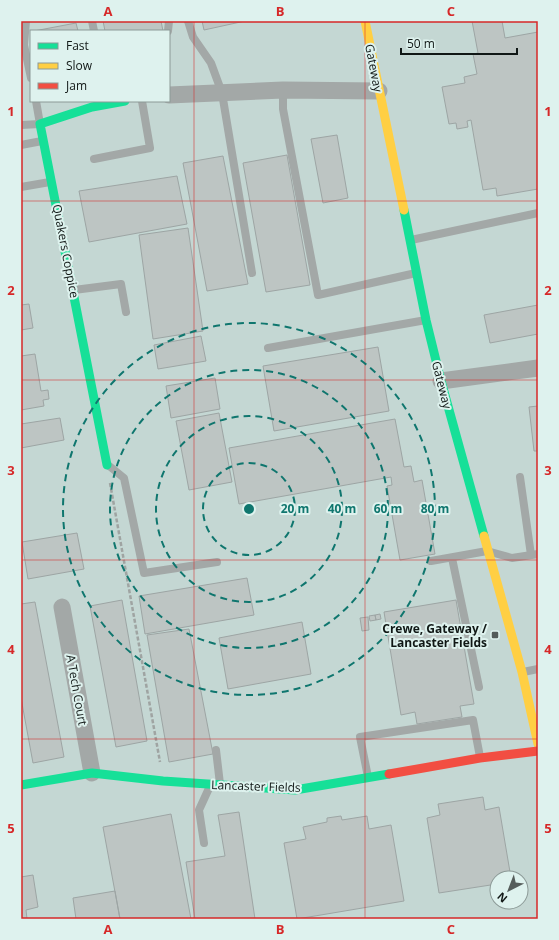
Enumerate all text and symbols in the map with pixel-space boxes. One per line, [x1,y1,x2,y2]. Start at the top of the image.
text: A [104,2,113,20]
text: B [276,2,285,20]
text: C [447,2,455,20]
legend [30,30,170,102]
scale bar [401,30,517,56]
text: 50 m [407,35,435,52]
text: Fast [66,37,89,54]
street label: Gateway [361,43,387,94]
text: Slow [66,57,93,74]
text: Jam [65,77,87,94]
text: 1 [7,102,15,120]
text: 1 [544,102,552,120]
street label: Quakers Coppice [49,203,83,300]
text: 2 [7,281,15,299]
text: 2 [544,281,552,299]
street label: Gateway [428,359,456,411]
text: 3 [7,461,15,479]
text: 3 [544,461,552,479]
text: 20 m [281,500,309,517]
text: 40 m [328,500,356,517]
text: 60 m [374,500,402,517]
text: 80 m [421,500,449,517]
centre of rings [242,502,256,516]
place label: Crewe, Gateway / Lancaster Fields [382,620,487,651]
marker: Crewe, Gateway / Lancaster Fields [490,630,500,640]
text: 4 [7,640,15,658]
text: 4 [544,640,552,658]
street label: A Tech Court [62,653,92,727]
street label: Lancaster Fields [211,776,301,796]
text: 5 [7,819,15,837]
text: 5 [544,819,552,837]
north arrow [489,870,529,910]
text: N [494,889,510,906]
text: A [104,920,113,938]
text: B [276,920,285,938]
text: C [447,920,455,938]

